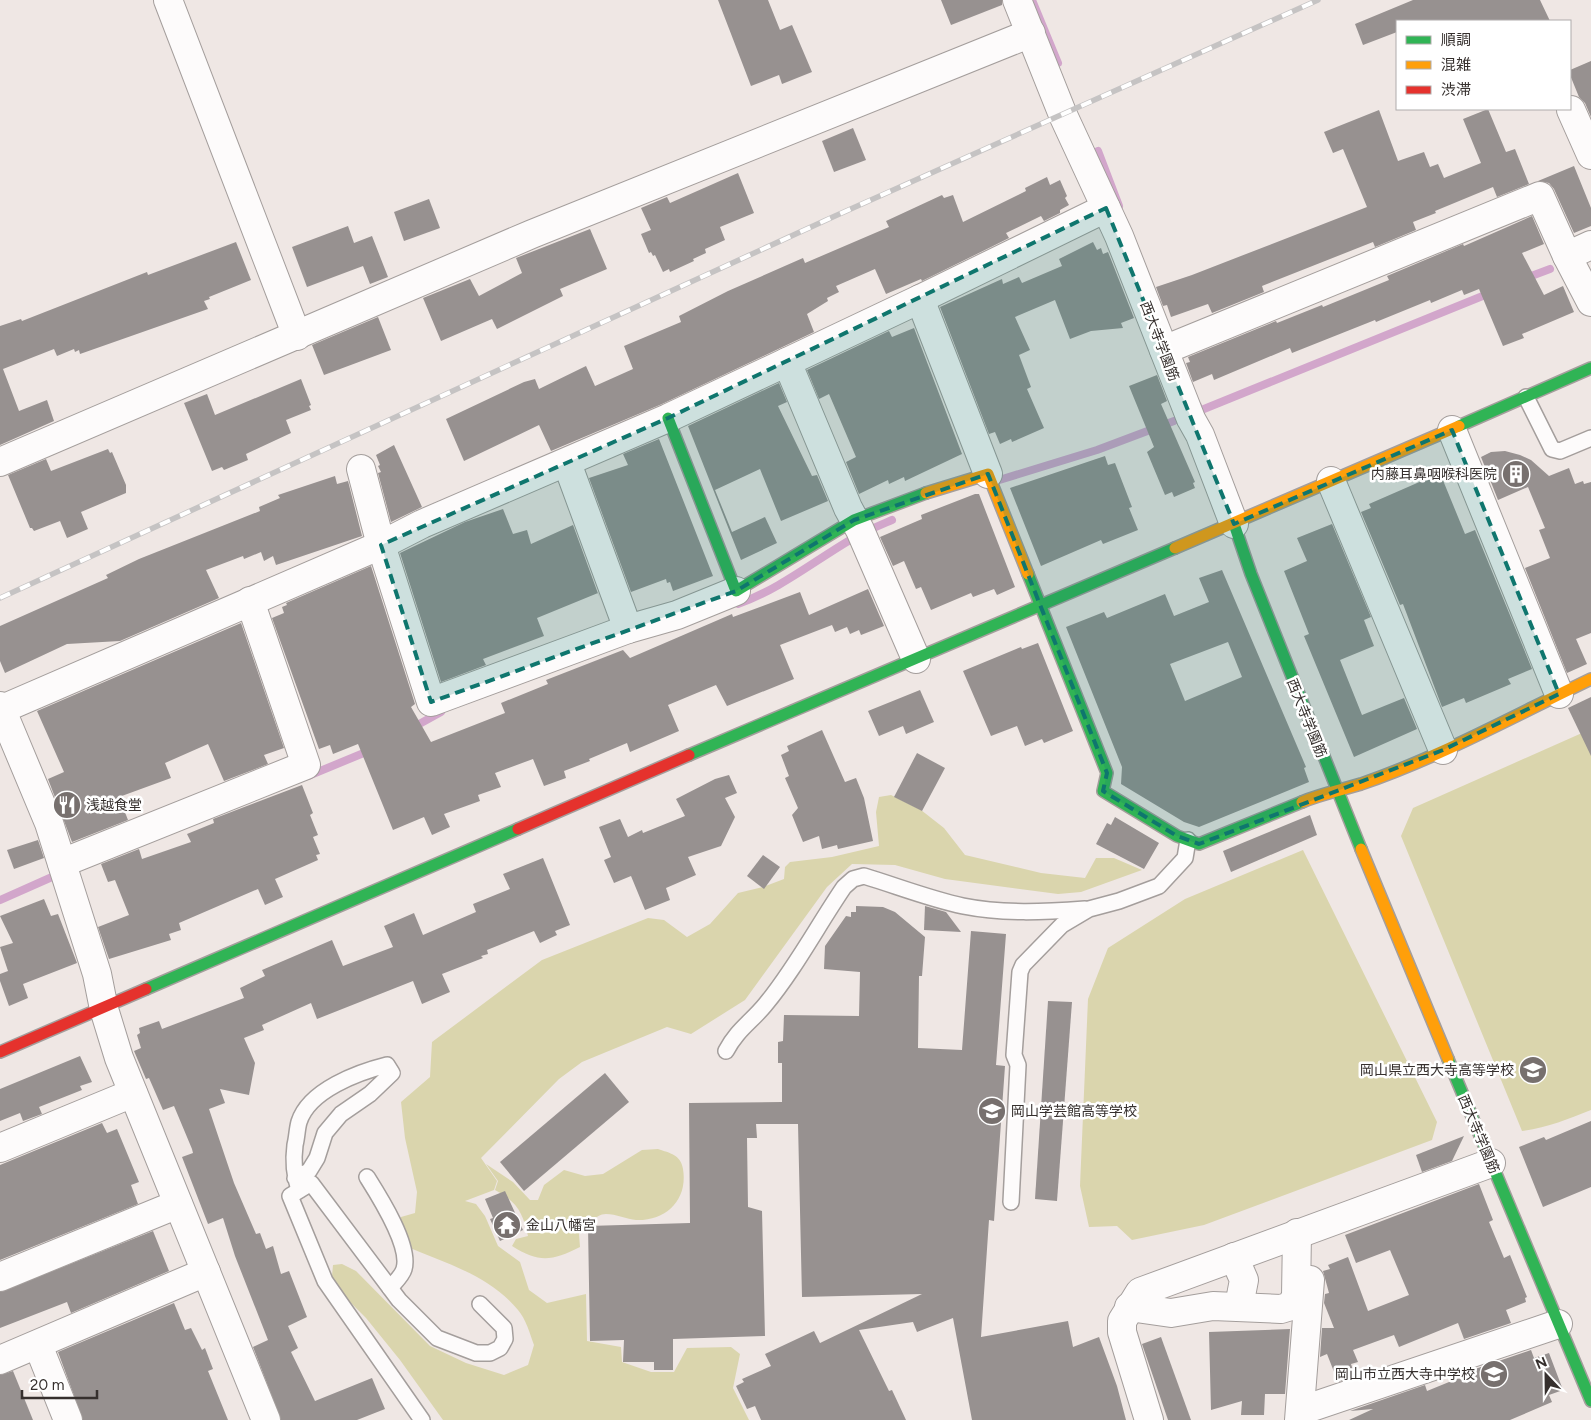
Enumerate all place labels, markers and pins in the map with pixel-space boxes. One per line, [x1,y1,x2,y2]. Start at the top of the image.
building icon: 内藤耳鼻咽喉科医院 [1501,459,1531,489]
place label: 内藤耳鼻咽喉科医院 [1371,466,1497,483]
restaurant icon: 浅越食堂 [52,790,82,820]
place label: 浅越食堂 [86,797,142,814]
school or university icon: 岡山県立西大寺高等学校 [1518,1055,1548,1085]
place label: 岡山県立西大寺高等学校 [1360,1062,1514,1079]
school or university icon: 岡山学芸館高等学校 [977,1096,1007,1126]
place label: 岡山学芸館高等学校 [1011,1103,1137,1120]
temple icon: 金山八幡宮 [492,1210,522,1240]
place label: 金山八幡宮 [526,1217,596,1234]
school or university icon: 岡山市立西大寺中学校 [1479,1359,1509,1389]
place label: 岡山市立西大寺中学校 [1335,1366,1475,1383]

